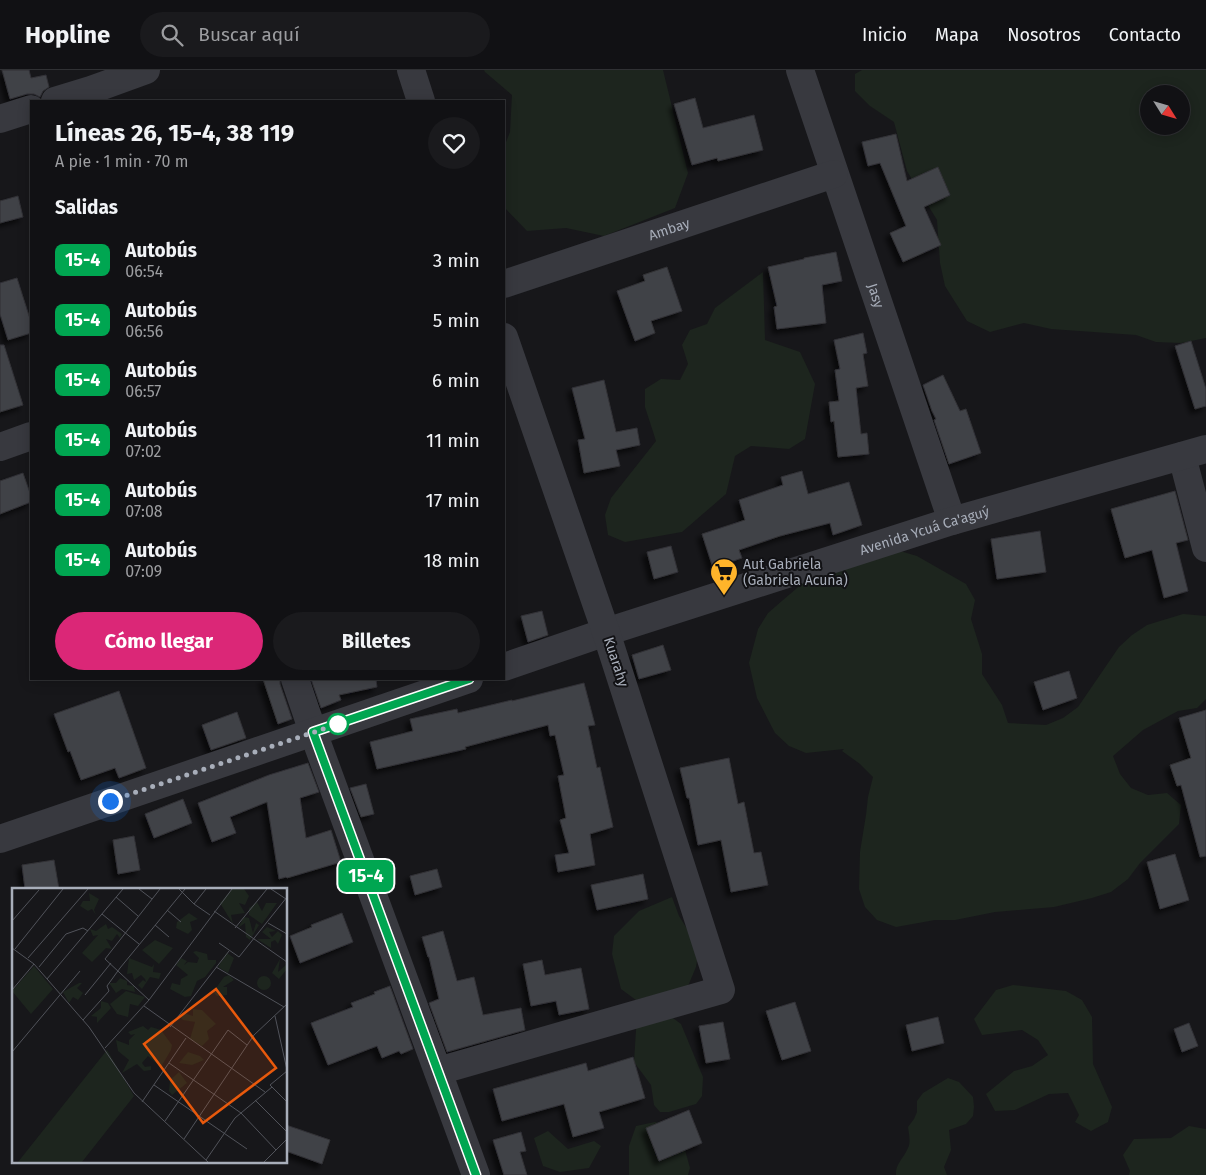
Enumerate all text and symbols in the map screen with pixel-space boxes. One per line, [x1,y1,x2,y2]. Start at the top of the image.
search box [140,12,490,57]
text: Hopline [25,21,110,49]
icon: search [158,21,186,49]
text: Buscar aquí [198,23,300,46]
text: Inicio [862,24,907,46]
text: Mapa [935,24,979,46]
text: Nosotros [1007,24,1081,46]
text: Contacto [1109,24,1181,46]
north arrow [1140,85,1190,135]
map controls [1140,85,1190,135]
button: heart [428,117,480,169]
text: Líneas 26, 15-4, 38 119 [55,119,294,147]
text: A pie · 1 min · 70 m [55,152,188,171]
text: Salidas [55,196,118,219]
street label: Ambay [646,214,692,244]
text: Autobús [125,239,197,262]
text: 15-4 [65,249,100,271]
text: 3 min [433,249,480,272]
text: 06:54 [125,262,163,281]
street label: Jasy [864,281,888,310]
text: Autobús [125,299,197,322]
text: 15-4 [65,309,100,331]
text: 5 min [433,309,480,332]
text: 06:56 [125,322,163,341]
text: Autobús [125,359,197,382]
text: 15-4 [65,369,100,391]
text: 6 min [432,369,480,392]
text: 06:57 [125,382,161,401]
text: Autobús [125,419,197,442]
text: 15-4 [65,429,100,451]
text: 11 min [426,429,480,452]
text: 07:02 [125,442,162,461]
text: Autobús [125,479,197,502]
text: 15-4 [65,489,100,511]
text: 17 min [426,489,480,512]
text: 07:08 [125,502,163,521]
street label: Avenida Ycuá Ca'aguý [857,502,991,559]
text: Autobús [125,539,197,562]
text: 15-4 [65,549,100,571]
text: 18 min [423,549,480,572]
place label: Aut Gabriela (Gabriela Acuña) [743,556,848,589]
supermarket icon: Aut Gabriela (Gabriela Acuña) [709,557,739,596]
text: 07:09 [125,562,162,581]
button: Cómo llegar [55,612,263,670]
button: Billetes [273,612,480,670]
street label: Kuarahy [600,635,632,689]
unlabelled marker [327,713,349,735]
your location [98,789,123,814]
line badge: 15-4 [331,860,401,892]
text: 15-4 [348,865,384,887]
inset map [12,888,288,1162]

